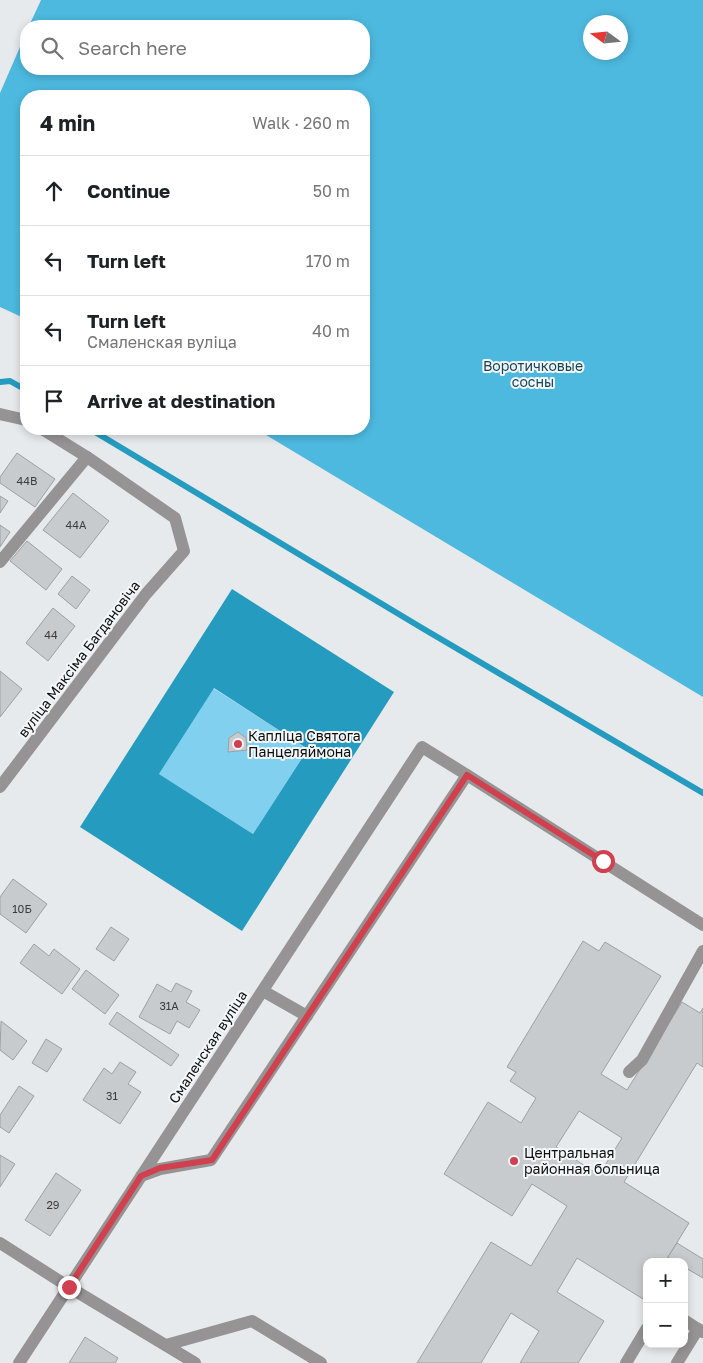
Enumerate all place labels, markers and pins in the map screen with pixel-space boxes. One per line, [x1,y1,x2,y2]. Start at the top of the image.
place label: Капліца Святога Панцеляймона [248,727,361,760]
marker: Капліца Святога Панцеляймона [232,738,244,750]
place label: Центральная районная больница [524,1144,660,1177]
marker: Центральная районная больница [508,1155,520,1167]

